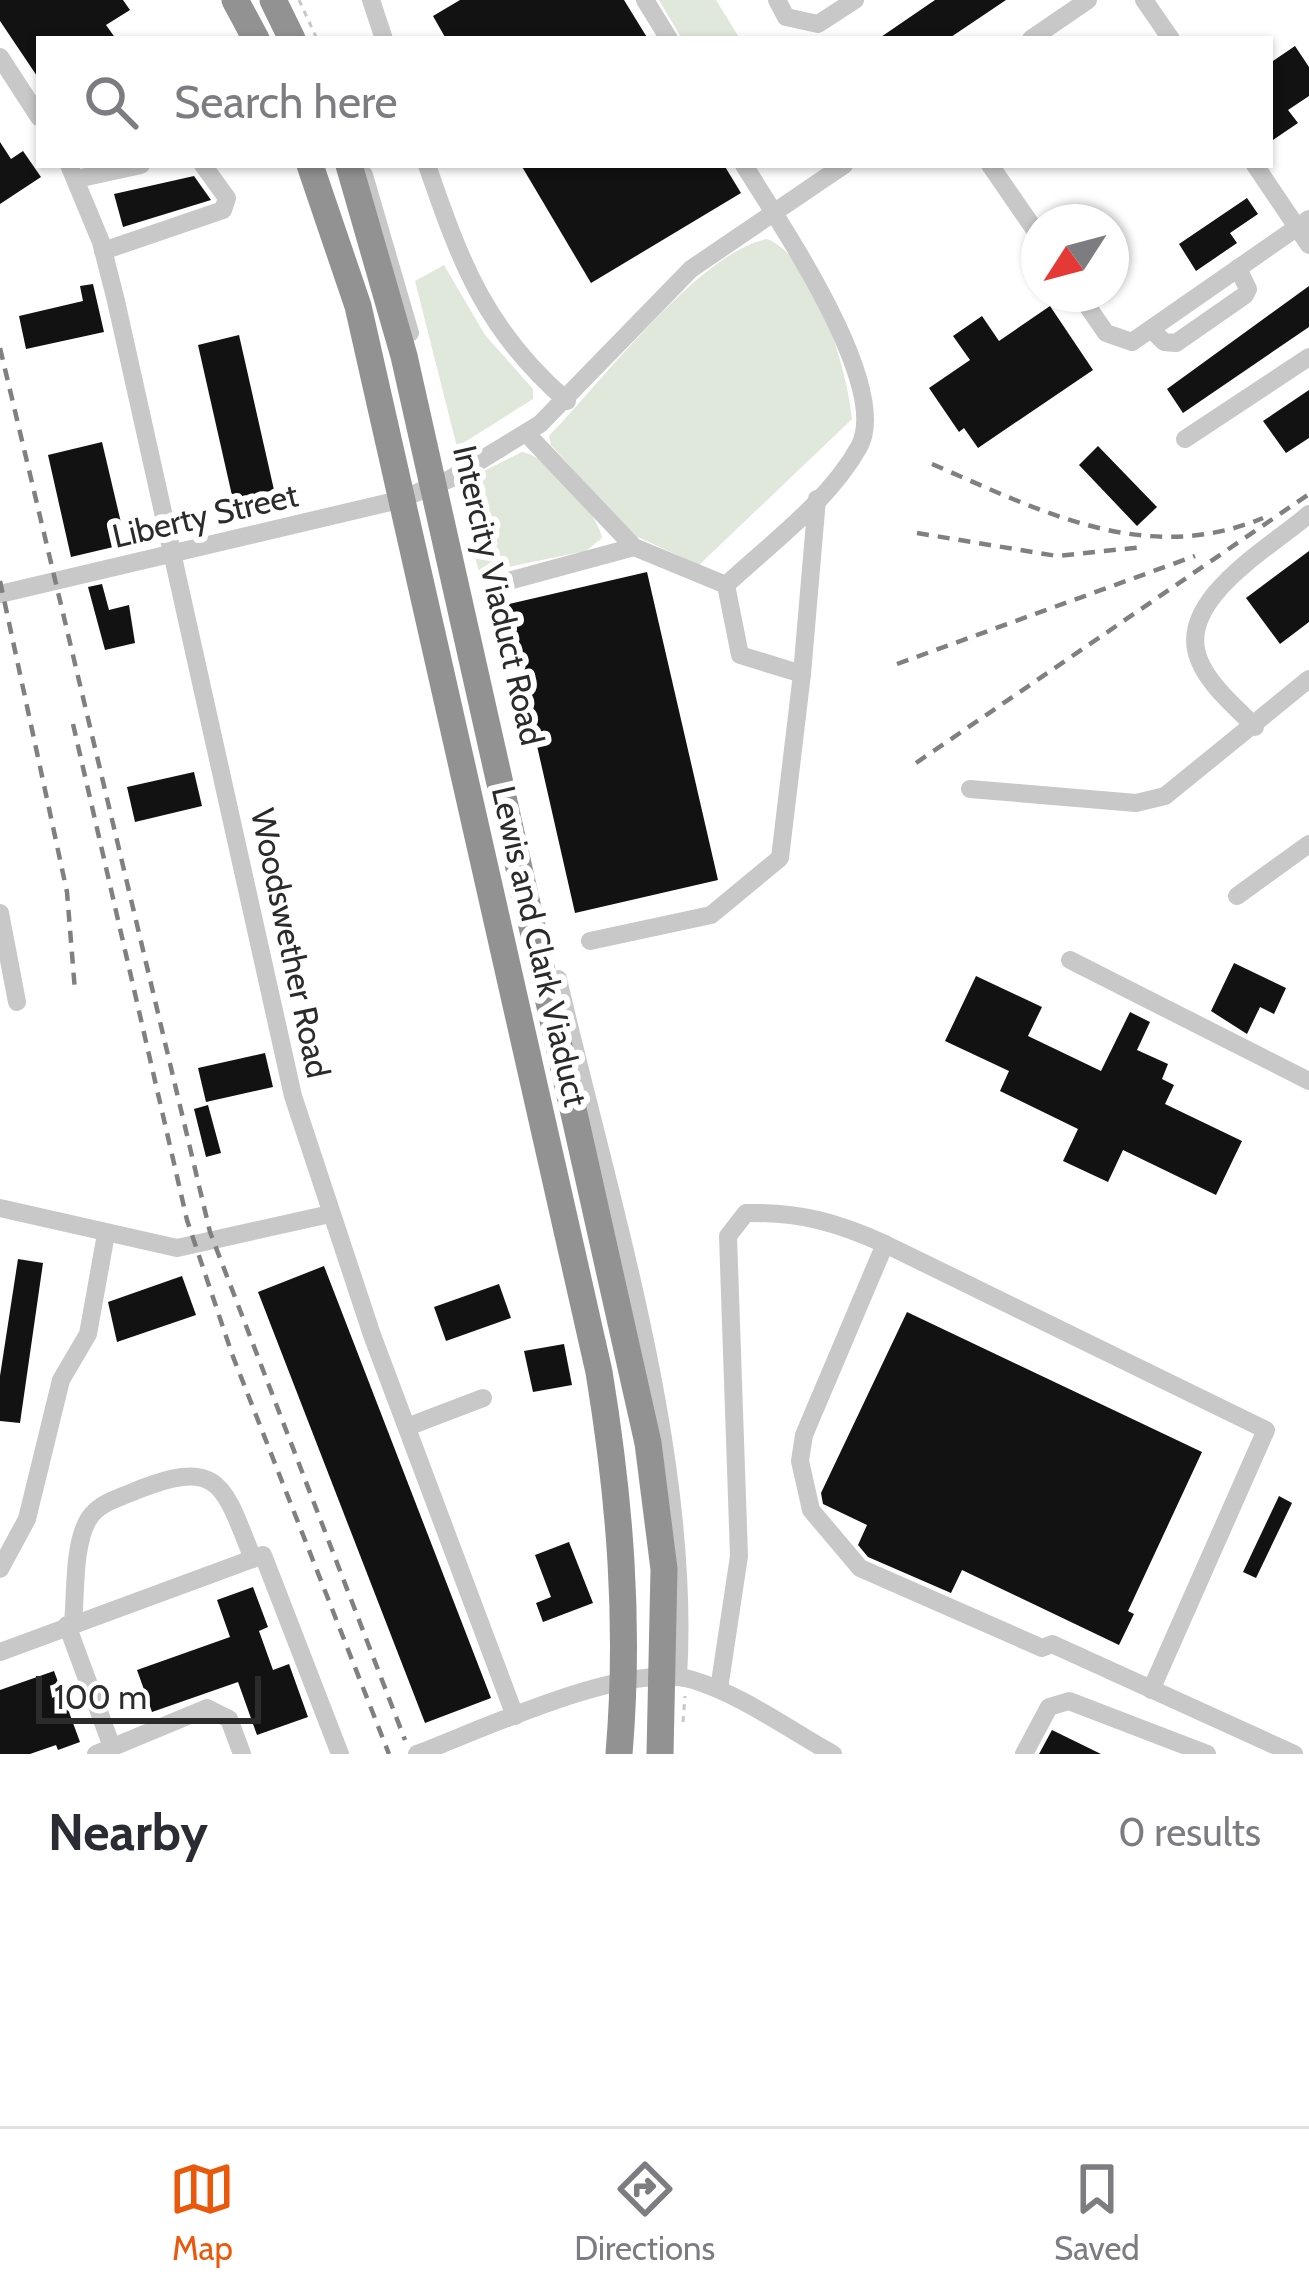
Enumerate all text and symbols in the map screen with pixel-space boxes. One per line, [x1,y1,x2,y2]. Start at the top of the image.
search box [36,36,1273,168]
icon: search [78,69,144,135]
text: Search here [174,75,398,129]
north arrow [1021,204,1129,312]
street label: Intercity Viaduct Road [445,441,553,749]
street label: Liberty Street [108,474,302,556]
street label: Lewis and Clark Viaduct [484,782,596,1110]
street label: Woodswether Road [243,805,339,1081]
scale bar [36,1670,261,1723]
text: 100 m [54,1677,147,1717]
text: Nearby [48,1801,208,1863]
text: 0 results [1118,1808,1261,1856]
tab: Map [169,2156,235,2268]
tab: Directions [574,2156,715,2268]
tab: Saved [1054,2156,1140,2268]

